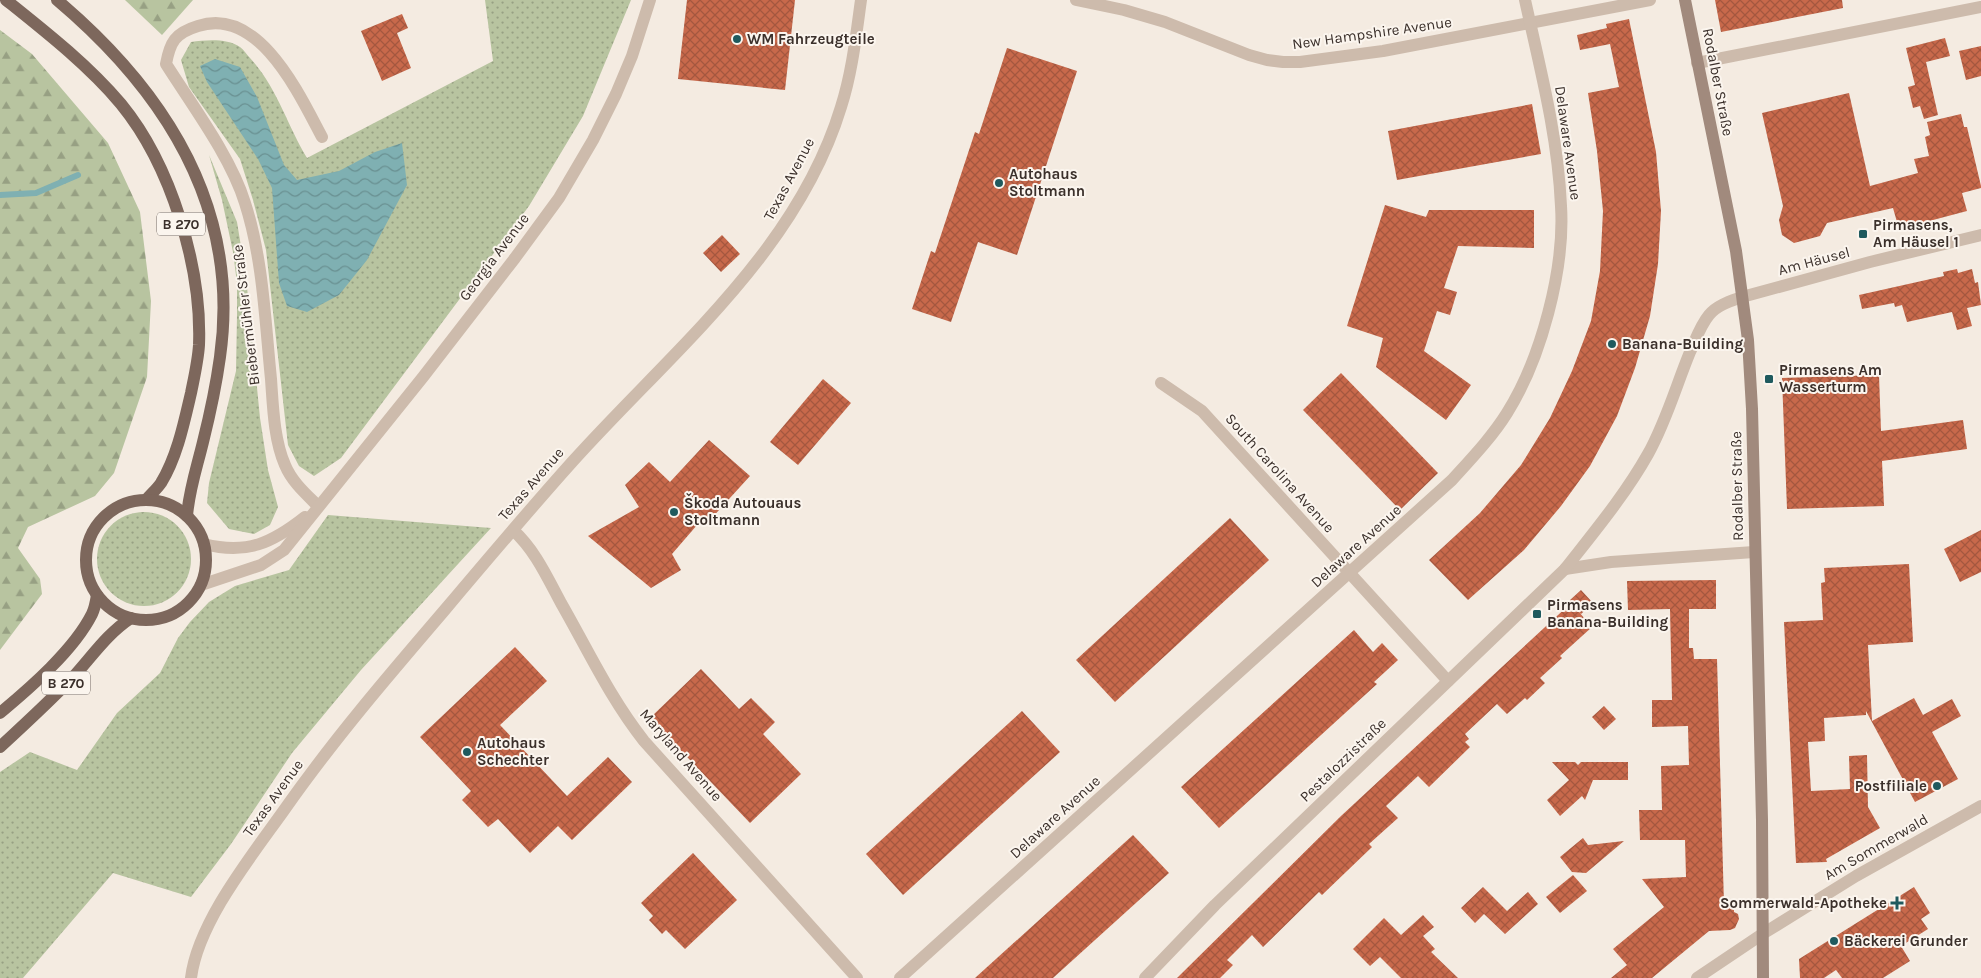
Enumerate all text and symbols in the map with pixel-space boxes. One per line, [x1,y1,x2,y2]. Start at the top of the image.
street label: New Hampshire Avenue [1291,13,1453,53]
street label: Rodalber Straße [1699,26,1737,138]
place label: WM Fahrzeugteile [747,30,875,48]
marker: WM Fahrzeugteile [731,33,743,45]
street label: Delaware Avenue [1551,85,1585,201]
street label: Texas Avenue [760,135,818,223]
place label: Autohaus Stoltmann [1009,165,1085,200]
marker: Autohaus Stoltmann [993,177,1005,189]
street label: Georgia Avenue [455,210,533,304]
road number: B 270 [157,212,205,235]
place label: Pirmasens, Am Häusel 1 [1873,216,1959,251]
marker: Pirmasens, Am Häusel 1 [1857,228,1869,240]
street label: Am Häusel [1776,243,1852,279]
street label: Biebermühler Straße [228,244,264,386]
place label: Banana-Building [1622,335,1743,353]
marker: Banana-Building [1606,338,1618,350]
place label: Pirmasens Am Wasserturm [1779,361,1882,396]
marker: Pirmasens Am Wasserturm [1763,373,1775,385]
street label: South Carolina Avenue [1222,410,1338,536]
street label: Rodalber Straße [1727,431,1747,541]
street label: Texas Avenue [494,444,568,524]
place label: Škoda Autouaus Stoltmann [684,492,801,529]
street label: Delaware Avenue [1307,501,1405,591]
marker: Škoda Autouaus Stoltmann [668,506,680,518]
place label: Pirmasens Banana-Building [1547,596,1668,631]
marker: Pirmasens Banana-Building [1531,608,1543,620]
road number: B 270 [42,671,90,694]
street label: Maryland Avenue [636,705,726,805]
street label: Pestalozzistraße [1296,714,1390,806]
place label: Autohaus Schechter [477,734,549,769]
marker: Autohaus Schechter [461,746,473,758]
street label: Texas Avenue [239,756,307,840]
street label: Delaware Avenue [1006,772,1104,862]
place label: Postfiliale [1855,777,1927,795]
marker: Postfiliale [1931,780,1943,792]
street label: Am Sommerwald [1821,810,1931,884]
place label: Sommerwald-Apotheke [1720,894,1887,912]
marker: Sommerwald-Apotheke [1891,897,1903,909]
place label: Bäckerei Grunder [1844,932,1968,950]
marker: Bäckerei Grunder [1828,935,1840,947]

